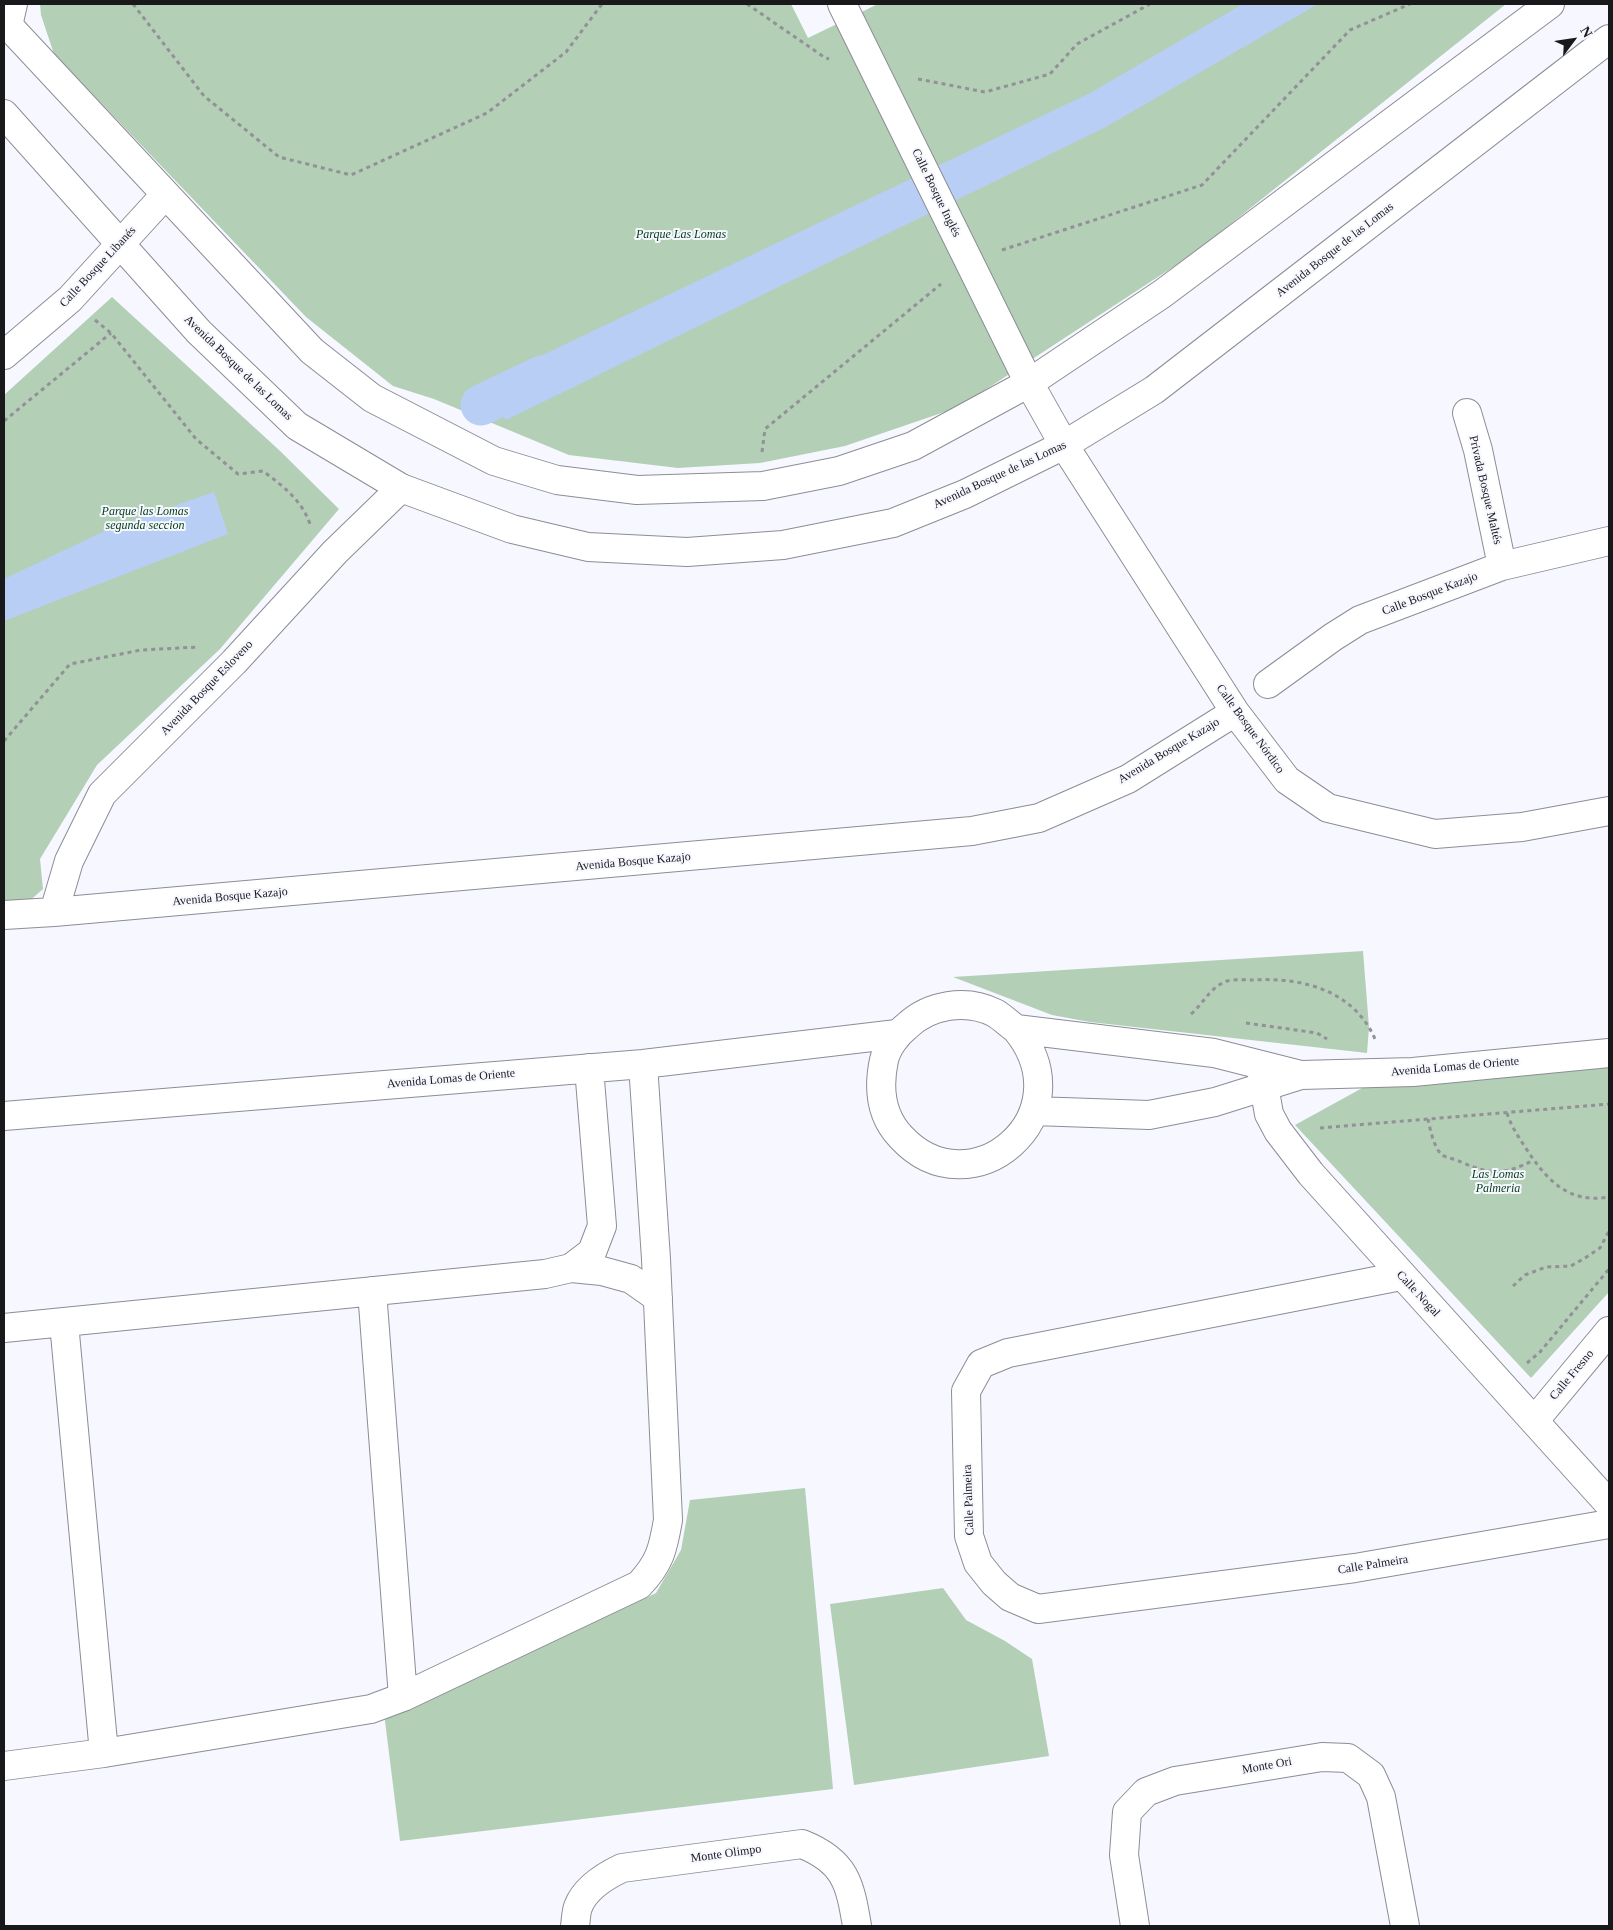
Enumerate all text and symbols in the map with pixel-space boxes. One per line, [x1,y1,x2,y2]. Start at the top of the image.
north arrow [1548,15,1598,65]
text: N [1577,24,1595,40]
street label: Calle Bosque Inglés [908,146,964,240]
street label: Avenida Bosque de las Lomas [1273,200,1397,300]
street label: Calle Bosque Libanés [57,224,139,310]
park label: Parque Las Lomas [636,228,726,242]
street label: Avenida Bosque de las Lomas [181,312,295,424]
street label: Privada Bosque Maltés [1465,434,1505,546]
street label: Avenida Bosque de las Lomas [931,438,1069,512]
park label: Parque las Lomas segunda seccion [102,505,188,533]
street label: Calle Bosque Kazajo [1380,569,1480,619]
street label: Avenida Bosque Esloveno [158,638,256,738]
street label: Calle Bosque Nórdico [1213,682,1287,776]
street label: Avenida Bosque Kazajo [1116,715,1222,787]
street label: Avenida Bosque Kazajo [575,850,691,874]
street label: Avenida Bosque Kazajo [172,885,288,909]
street label: Avenida Lomas de Oriente [1390,1054,1520,1080]
street label: Avenida Lomas de Oriente [386,1066,516,1092]
park label: Las Lomas Palmeria [1472,1168,1524,1196]
street label: Calle Nogal [1393,1268,1443,1320]
street label: Calle Fresno [1547,1347,1597,1403]
street label: Calle Palmeira [961,1464,977,1536]
street label: Calle Palmeira [1337,1552,1409,1578]
street label: Monte Ori [1241,1755,1293,1777]
street label: Monte Olimpo [690,1842,762,1866]

